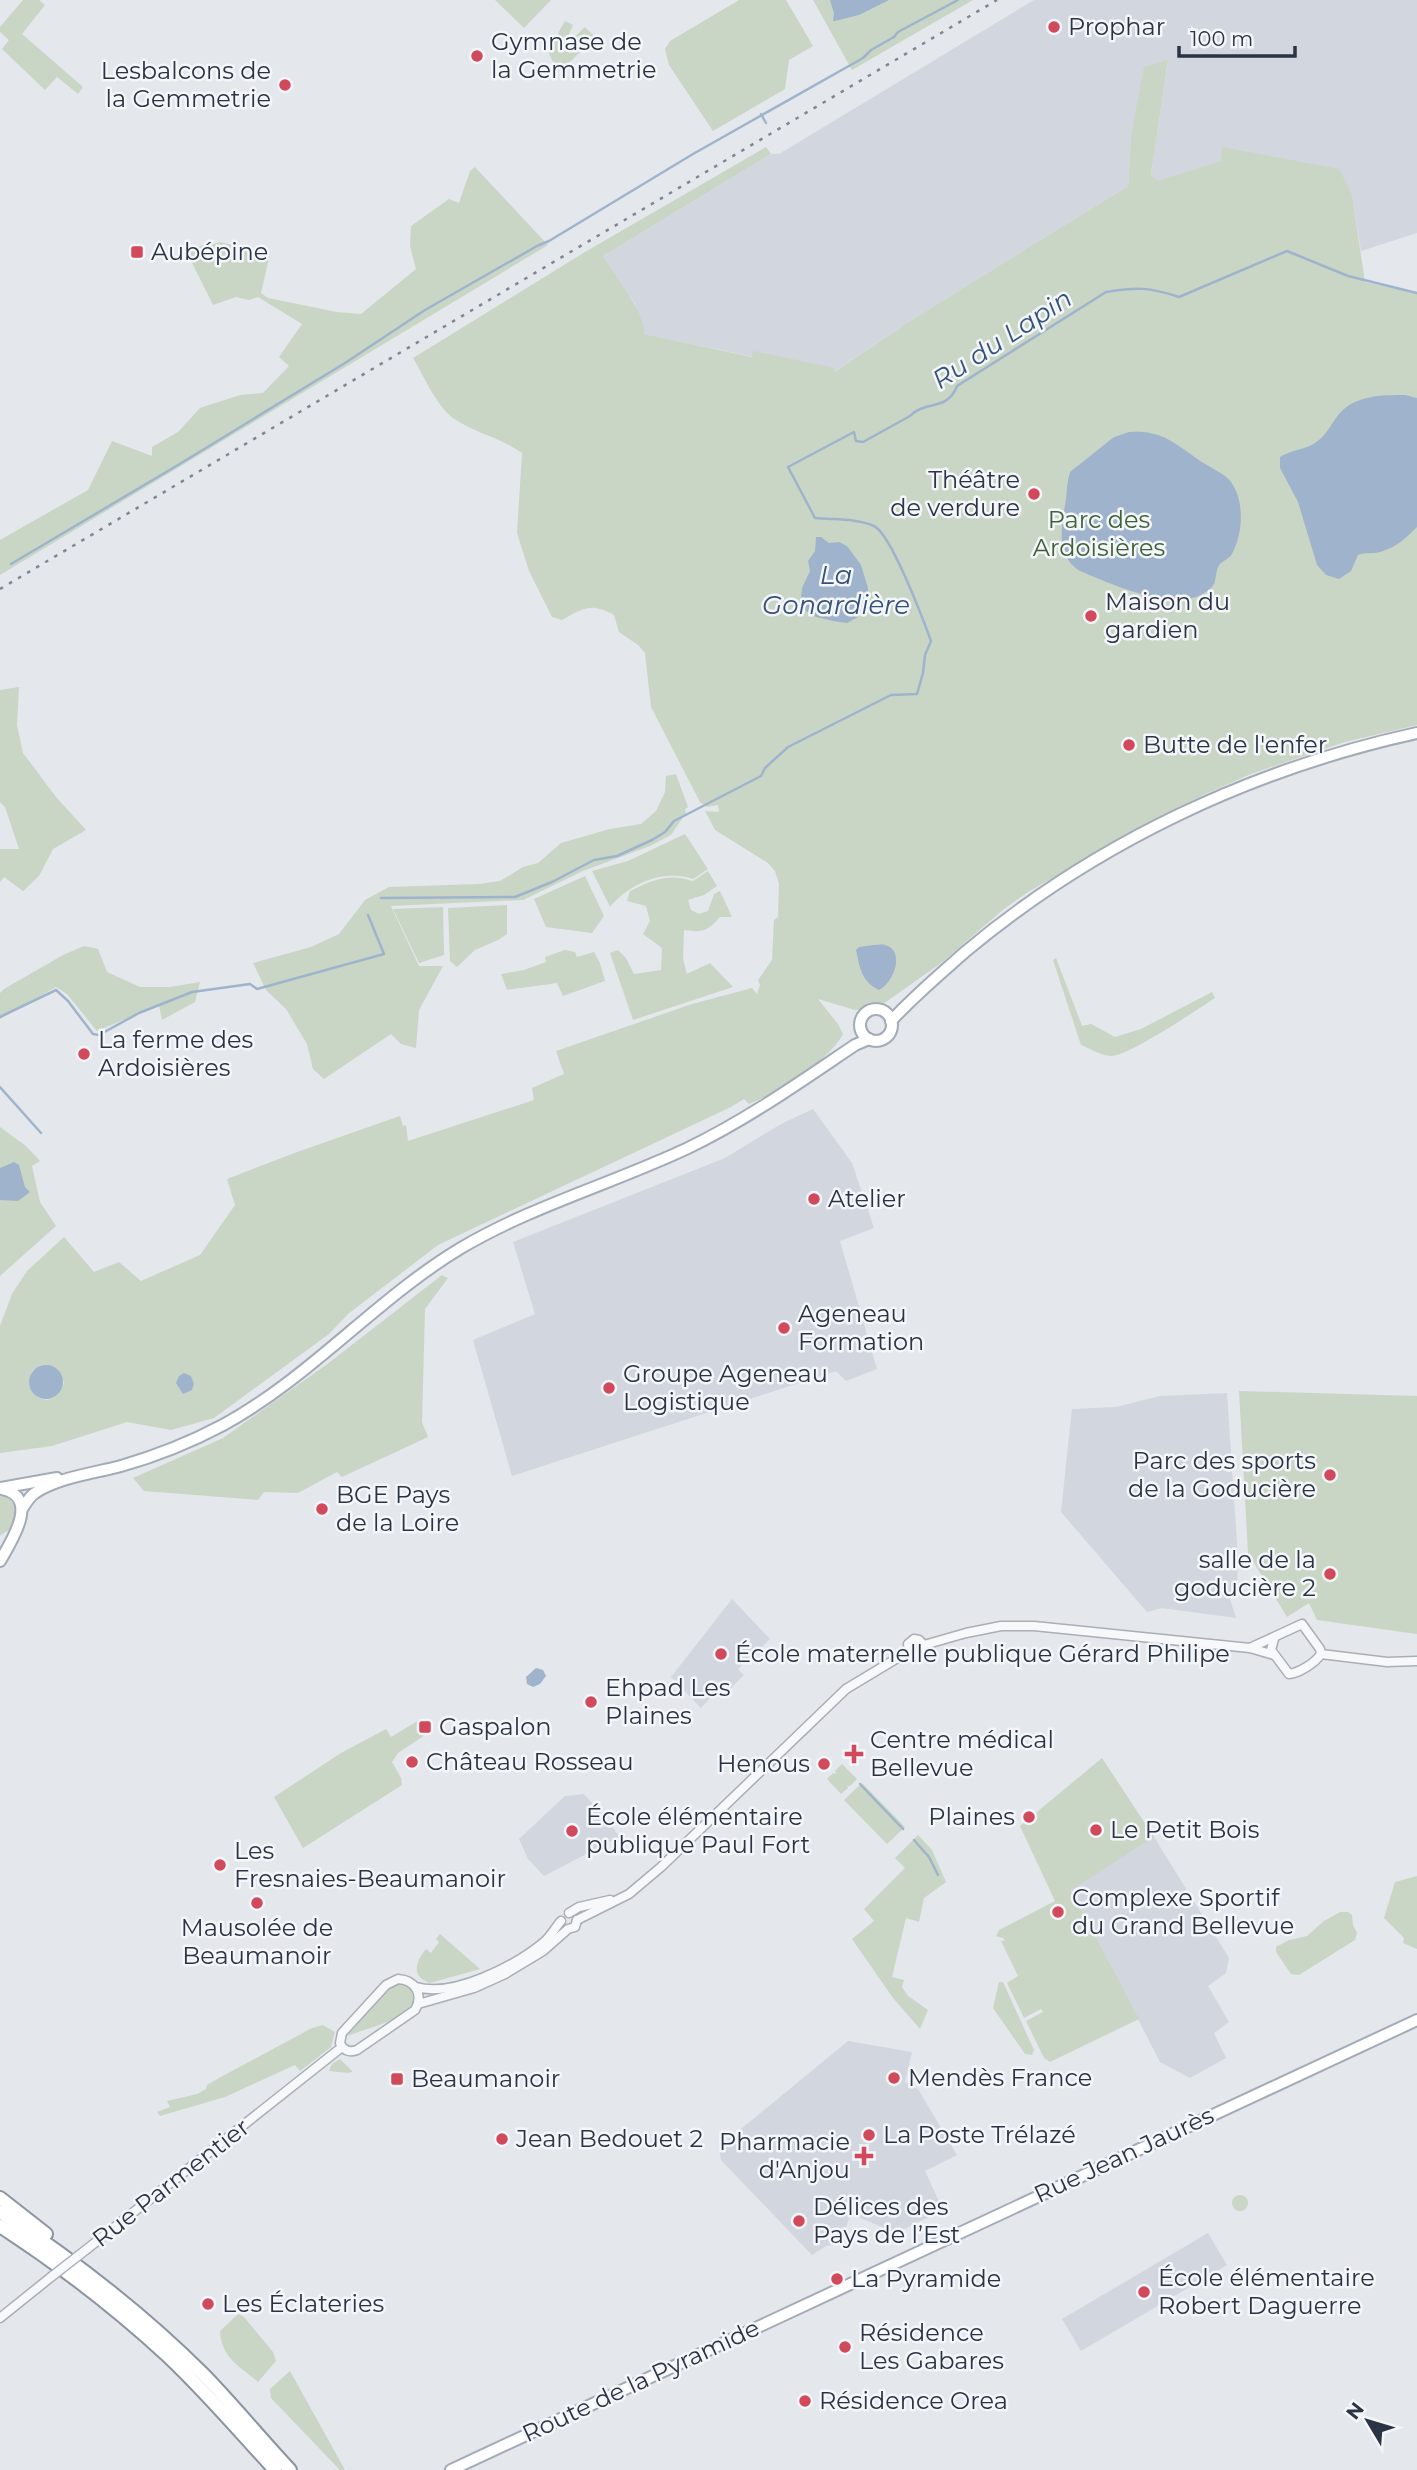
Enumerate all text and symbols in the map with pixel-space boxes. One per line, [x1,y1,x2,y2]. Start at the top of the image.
place label: Prophar [1068,12,1165,41]
scale bar [1179,14,1294,58]
marker: Prophar [1046,19,1062,35]
text: 100 m [1190,26,1253,51]
place label: Gymnase de la Gemmetrie [491,27,657,84]
marker: Gymnase de la Gemmetrie [469,48,485,64]
place label: Lesbalcons de la Gemmetrie [101,56,271,113]
marker: Lesbalcons de la Gemmetrie [277,77,293,93]
place label: Aubépine [151,237,268,266]
marker: Aubépine [129,244,145,260]
water label: Ru du Lapin [926,282,1078,396]
place label: Théâtre de verdure [890,465,1020,522]
marker: Théâtre de verdure [1026,486,1042,502]
park label: Parc des Ardoisières [1033,505,1165,562]
water label: La Gonardière [762,559,910,621]
place label: Maison du gardien [1105,587,1230,644]
marker: Maison du gardien [1083,608,1099,624]
place label: Butte de l'enfer [1143,730,1327,759]
marker: Butte de l'enfer [1121,737,1137,753]
place label: La ferme des Ardoisières [98,1025,253,1082]
marker: La ferme des Ardoisières [76,1046,92,1062]
place label: Atelier [828,1184,906,1213]
marker: Atelier [806,1191,822,1207]
place label: Ageneau Formation [798,1299,924,1356]
marker: Ageneau Formation [776,1320,792,1336]
place label: Groupe Ageneau Logistique [623,1359,828,1416]
marker: Groupe Ageneau Logistique [601,1380,617,1396]
place label: Parc des sports de la Goducière [1128,1446,1316,1503]
marker: Parc des sports de la Goducière [1322,1467,1338,1483]
place label: BGE Pays de la Loire [336,1480,459,1537]
marker: BGE Pays de la Loire [314,1501,330,1517]
place label: salle de la goducière 2 [1174,1545,1316,1602]
marker: salle de la goducière 2 [1322,1566,1338,1582]
place label: École maternelle publique Gérard Philipe [735,1639,1230,1668]
marker: École maternelle publique Gérard Philipe [713,1646,729,1662]
place label: Ehpad Les Plaines [605,1673,730,1730]
marker: Ehpad Les Plaines [583,1694,599,1710]
place label: Gaspalon [439,1712,552,1741]
marker: Gaspalon [417,1719,433,1735]
place label: Centre médical Bellevue [870,1725,1054,1782]
marker: Centre médical Bellevue [844,1744,864,1764]
place label: Château Rosseau [426,1747,634,1776]
place label: Henous [717,1749,810,1778]
marker: Château Rosseau [404,1754,420,1770]
marker: Henous [816,1756,832,1772]
place label: École élémentaire publique Paul Fort [586,1802,810,1859]
place label: Plaines [928,1802,1015,1831]
marker: Plaines [1021,1809,1037,1825]
place label: Le Petit Bois [1110,1815,1260,1844]
marker: Le Petit Bois [1088,1822,1104,1838]
marker: École élémentaire publique Paul Fort [564,1823,580,1839]
place label: Les Fresnaies-Beaumanoir [234,1836,506,1893]
marker: Les Fresnaies-Beaumanoir [212,1857,228,1873]
place label: Complexe Sportif du Grand Bellevue [1072,1883,1294,1940]
marker: Mausolée de Beaumanoir [249,1895,265,1911]
marker: Complexe Sportif du Grand Bellevue [1050,1904,1066,1920]
place label: Mausolée de Beaumanoir [181,1913,333,1970]
place label: Mendès France [908,2063,1092,2092]
place label: Beaumanoir [411,2064,561,2093]
marker: Mendès France [886,2070,902,2086]
marker: Beaumanoir [389,2071,405,2087]
street label: Rue Jean Jaurès [1029,2100,1218,2209]
street label: Rue Parmentier [86,2112,255,2253]
place label: La Poste Trélazé [883,2120,1076,2149]
place label: Jean Bedouet 2 [515,2124,703,2153]
place label: Pharmacie d'Anjou [719,2127,850,2184]
marker: La Poste Trélazé [861,2127,877,2143]
marker: Jean Bedouet 2 [494,2131,510,2147]
marker: Pharmacie d'Anjou [856,2148,872,2164]
place label: Délices des Pays de l’Est [813,2192,961,2249]
marker: Délices des Pays de l’Est [791,2213,807,2229]
place label: École élémentaire Robert Daguerre [1158,2263,1375,2320]
place label: La Pyramide [851,2264,1001,2293]
marker: La Pyramide [829,2271,845,2287]
marker: École élémentaire Robert Daguerre [1136,2284,1152,2300]
place label: Les Éclateries [222,2289,384,2318]
marker: Les Éclateries [200,2296,216,2312]
street label: Route de la Pyramide [518,2313,764,2448]
place label: Résidence Les Gabares [859,2318,1004,2375]
marker: Résidence Les Gabares [837,2339,853,2355]
place label: Résidence Orea [819,2386,1008,2415]
north arrow [1333,2386,1403,2456]
marker: Résidence Orea [797,2393,813,2409]
text: N [1341,2398,1369,2424]

